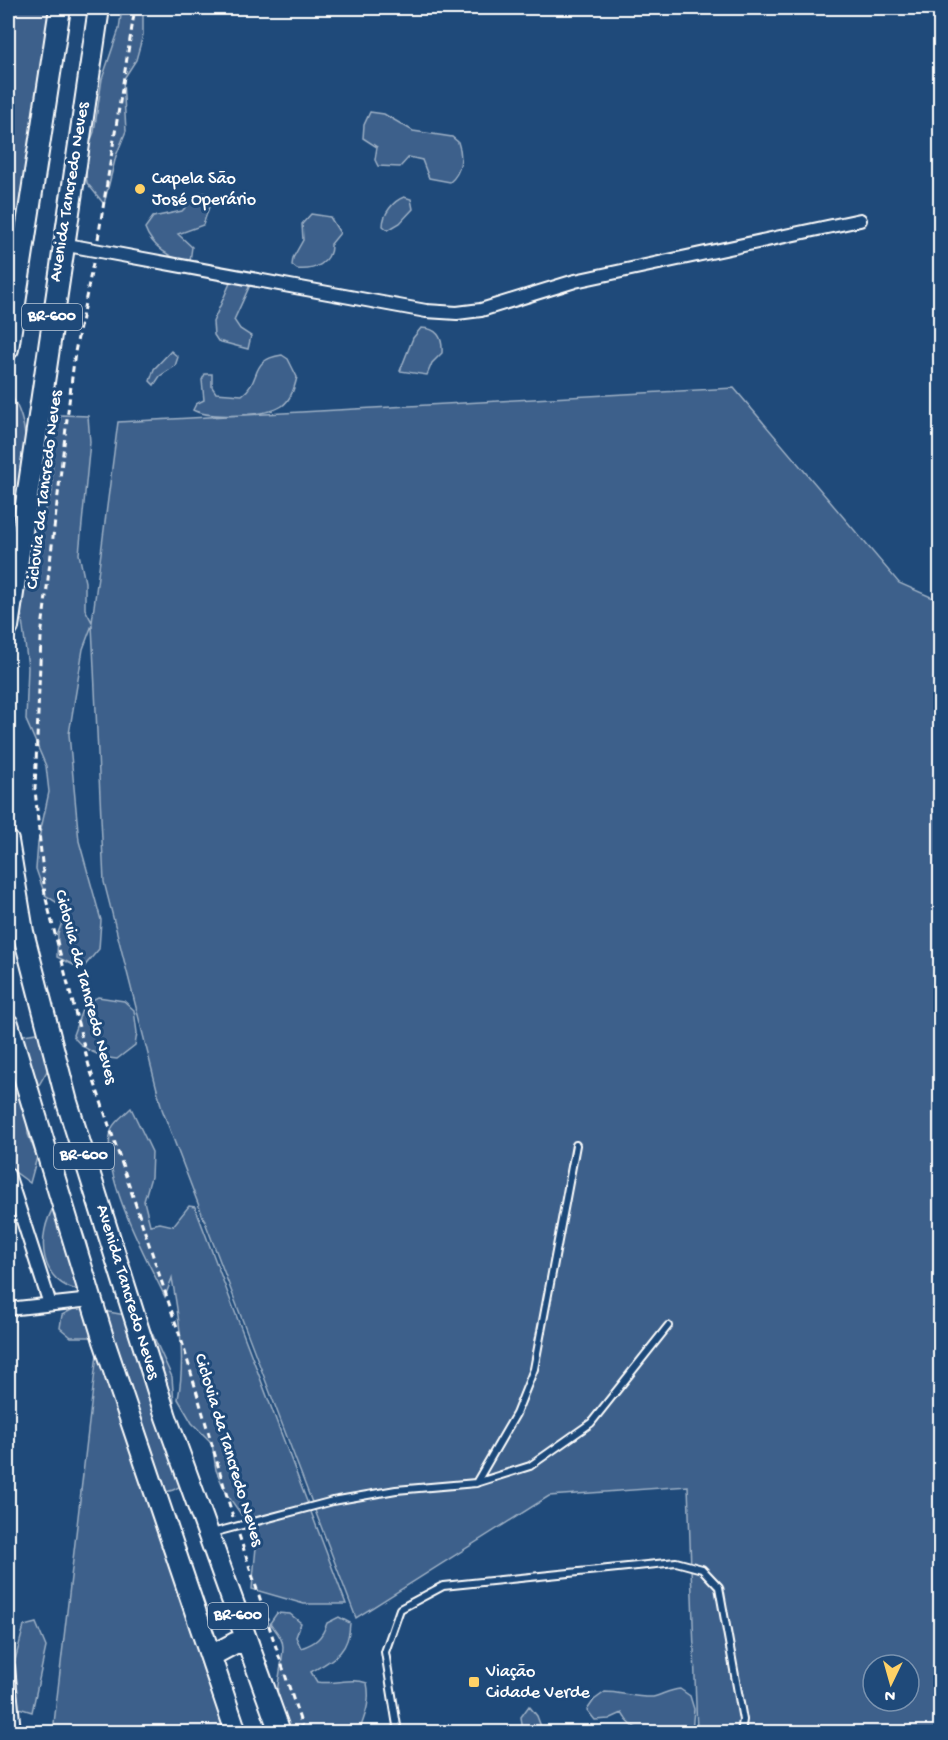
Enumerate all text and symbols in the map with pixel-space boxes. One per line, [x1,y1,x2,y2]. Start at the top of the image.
street label: Avenida Tancredo Neves [45,99,95,283]
place label: Capela São José Operário [152,169,256,211]
marker: Capela São José Operário [133,182,147,196]
road number: BR-600 [22,304,82,330]
street label: Ciclovia da Tancredo Neves [22,388,68,591]
street label: Ciclovia da Tancredo Neves [49,888,121,1088]
road number: BR-600 [54,1143,114,1169]
street label: Avenida Tancredo Neves [90,1202,164,1383]
street label: Ciclovia da Tancredo Neves [189,1351,268,1550]
road number: BR-600 [208,1603,268,1629]
north arrow [861,1653,921,1713]
place label: Viação Cidade Verde [485,1662,591,1704]
marker: Viação Cidade Verde [467,1675,481,1689]
text: N [883,1684,896,1704]

